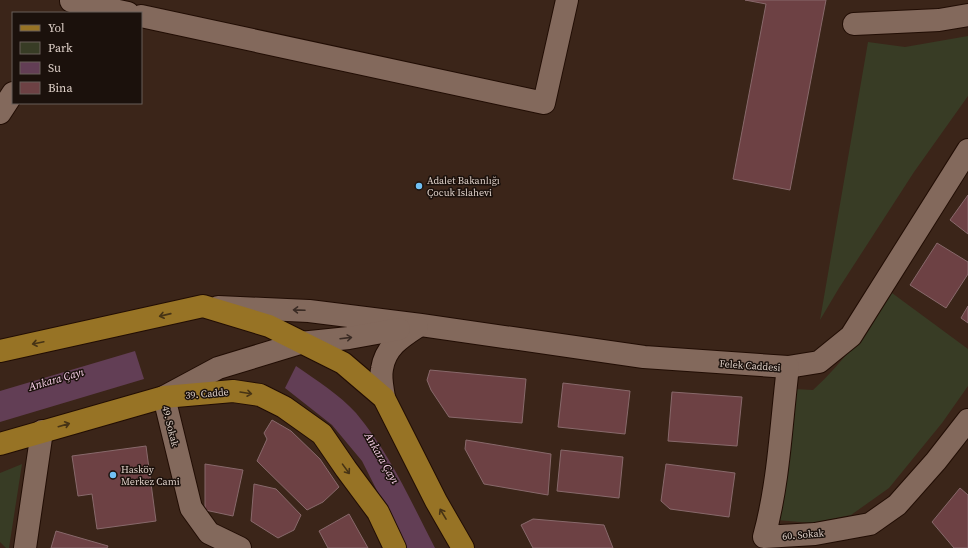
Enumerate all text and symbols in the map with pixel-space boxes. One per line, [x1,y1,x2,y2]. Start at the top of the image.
legend [12,12,142,104]
text: Yol [48,20,65,36]
text: Park [48,40,73,56]
text: Su [48,60,61,76]
text: Bina [48,80,73,96]
place label: Adalet Bakanlığı Çocuk Islahevi [427,174,500,199]
marker: Adalet Bakanlığı Çocuk Islahevi [414,181,424,191]
one-way arrow [293,307,306,314]
one-way arrow [159,311,172,319]
one-way arrow [339,334,352,342]
one-way arrow [32,339,45,347]
street label: Felek Caddesi [719,357,781,374]
water label: Ankara Çayı [26,364,86,395]
street label: 39. Cadde [185,385,229,402]
one-way arrow [239,389,252,397]
street label: 49. Sokak [159,404,182,449]
one-way arrow [58,421,71,428]
water label: Ankara Çayı [360,429,403,487]
place label: Hasköy Merkez Cami [121,463,180,488]
one-way arrow [342,463,350,474]
marker: Hasköy Merkez Cami [108,470,118,480]
one-way arrow [439,509,447,521]
street label: 60. Sokak [782,526,825,543]

